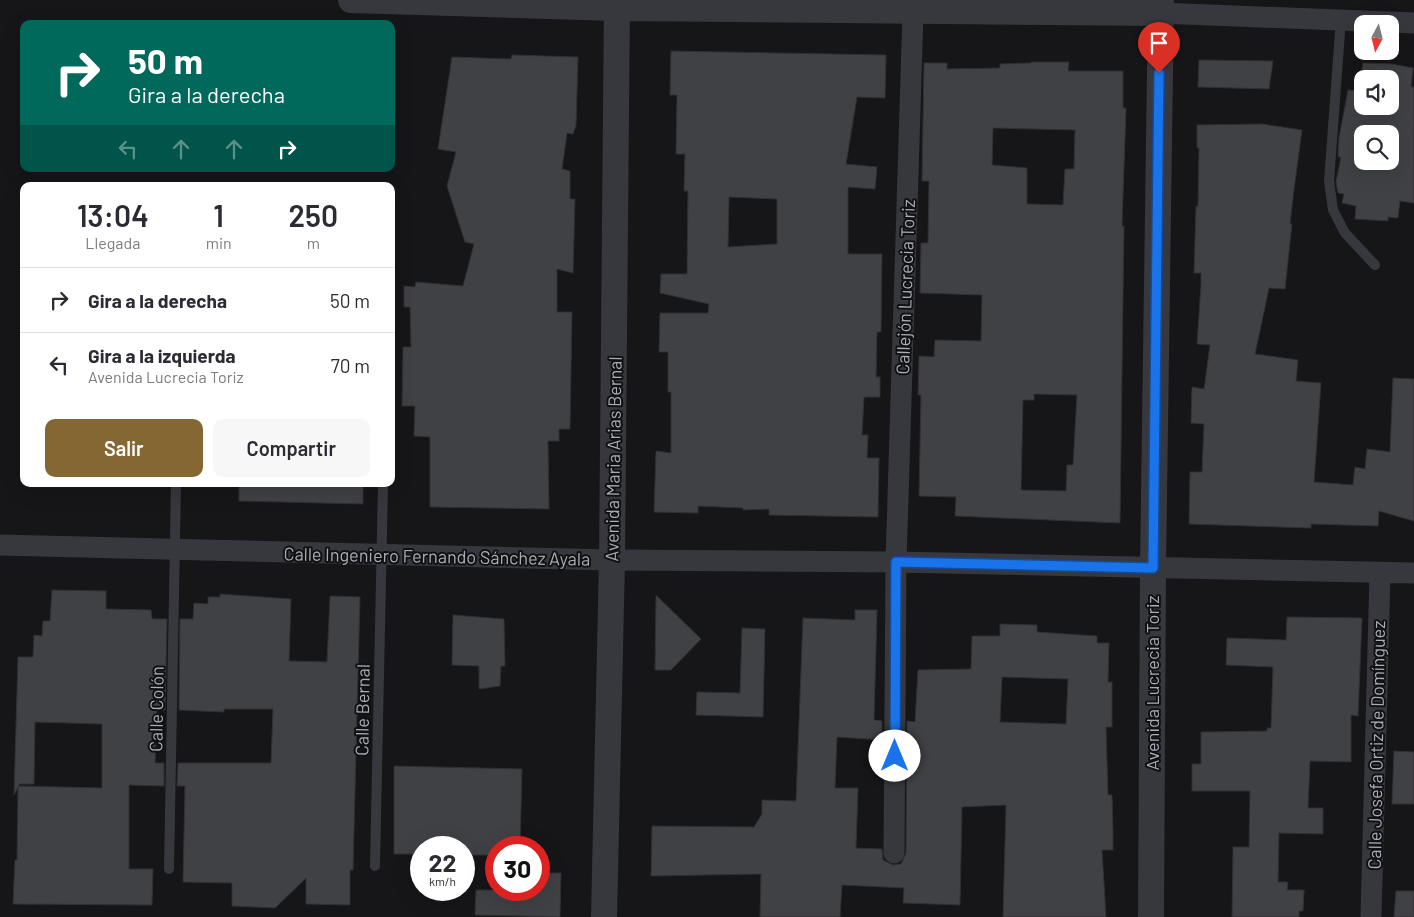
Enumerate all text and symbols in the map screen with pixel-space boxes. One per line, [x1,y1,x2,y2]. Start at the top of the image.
north arrow [1354,15,1399,60]
map controls [1354,15,1399,170]
pin [1138,22,1180,73]
icon: arrive [1145,29,1173,57]
text: 50 m [128,39,203,81]
icon: right [45,40,110,105]
button: sound [1354,70,1399,115]
text: Gira a la derecha [128,81,285,107]
button: search [1354,125,1399,170]
icon: left [114,135,142,163]
icon: ahead [167,135,195,163]
icon: ahead [220,135,248,163]
icon: right [273,135,301,163]
text: 13:04 [77,197,149,233]
text: 1 [213,197,224,233]
text: 250 [289,197,338,233]
street label: Callejón Lucrecia Toriz [891,199,919,375]
text: Llegada [85,233,140,252]
text: min [206,233,232,252]
text: m [307,233,320,252]
icon: right [45,286,73,314]
text: Gira a la derecha [88,289,227,312]
text: 50 m [330,289,370,312]
text: Gira a la izquierda [88,344,236,367]
icon: left [45,351,73,379]
text: 70 m [331,354,370,377]
street label: Avenida Maria Arias Bernal [600,356,626,562]
text: Avenida Lucrecia Toriz [88,367,244,386]
button: Salir [45,419,203,477]
button: Compartir [213,419,370,477]
street label: Calle Ingeniero Fernando Sánchez Ayala [284,542,590,570]
street label: Avenida Lucrecia Toriz [1141,595,1163,771]
street label: Calle Josefa Ortiz de Domínguez [1363,620,1389,870]
street label: Calle Bernal [350,664,374,756]
street label: Calle Colón [144,666,168,752]
position arrow [868,729,920,781]
speed limit sign: 30 [485,836,550,901]
text: 22 [428,847,457,877]
text: km/h [429,874,456,888]

